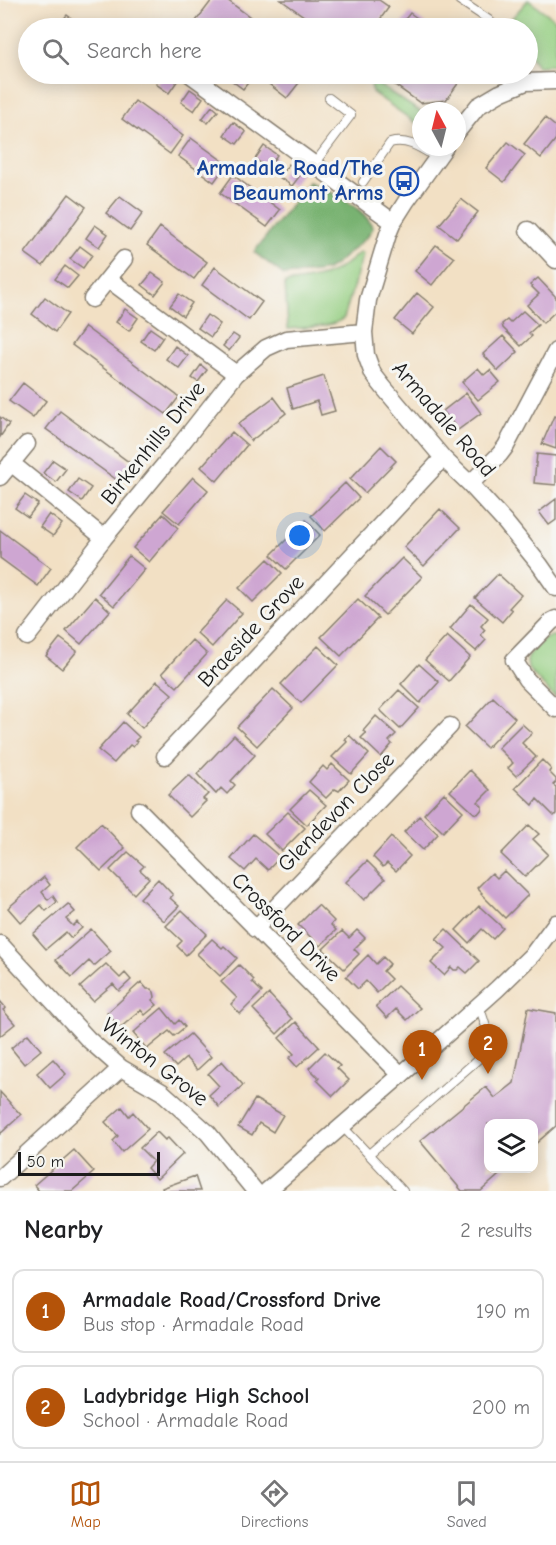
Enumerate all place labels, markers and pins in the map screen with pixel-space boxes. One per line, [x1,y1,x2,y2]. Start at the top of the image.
place label: Armadale Road/The Beaumont Arms [197,155,383,206]
bus stop icon: Armadale Road/The Beaumont Arms [388,165,420,197]
pin: 2 [468,1024,508,1074]
pin: 1 [402,1030,442,1080]

